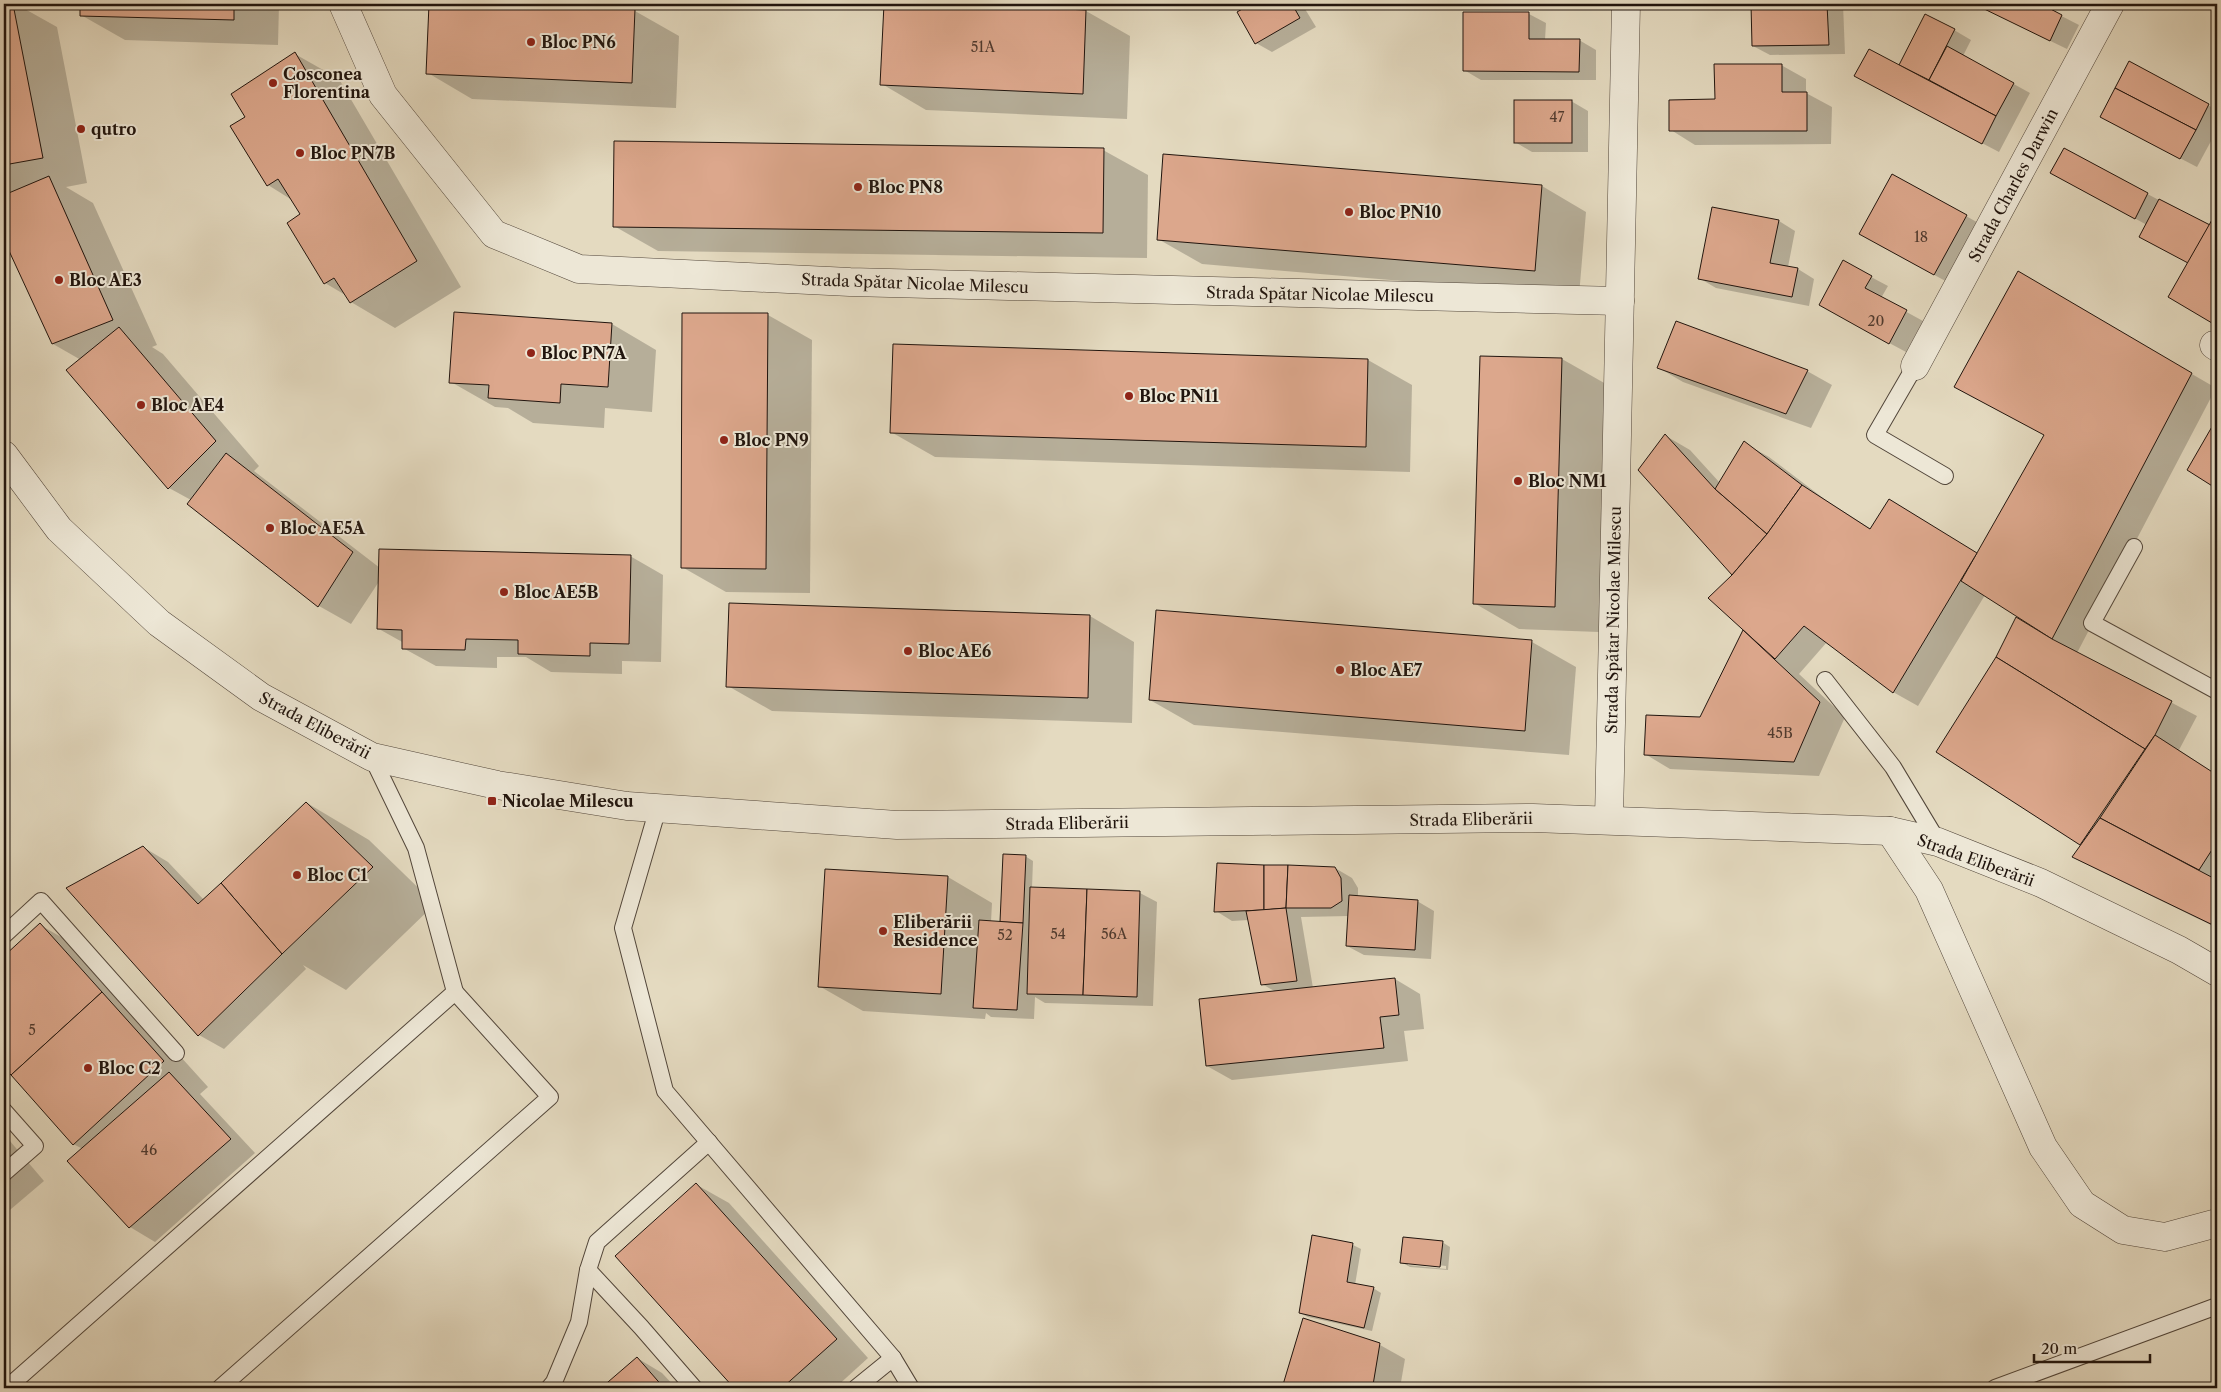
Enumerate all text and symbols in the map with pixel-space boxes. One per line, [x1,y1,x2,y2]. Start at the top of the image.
place label: Bloc PN6 [541,32,616,52]
marker: Bloc PN6 [525,36,537,48]
house number: 51A [971,38,996,56]
place label: Cosconea Florentina [283,64,371,102]
marker: Cosconea Florentina [267,77,279,89]
street label: Strada Charles Darwin [1964,105,2062,265]
house number: 47 [1550,108,1565,126]
place label: qutro [91,119,136,139]
marker: qutro [75,123,87,135]
place label: Bloc PN7B [310,143,396,163]
marker: Bloc PN7B [294,147,306,159]
place label: Bloc PN8 [868,177,943,197]
marker: Bloc PN8 [852,181,864,193]
place label: Bloc PN10 [1359,202,1441,222]
marker: Bloc PN10 [1343,206,1355,218]
house number: 18 [1914,228,1928,246]
street label: Strada Spătar Nicolae Milescu [801,269,1029,297]
place label: Bloc AE3 [69,270,142,290]
marker: Bloc AE3 [53,274,65,286]
street label: Strada Spătar Nicolae Milescu [1206,282,1434,306]
house number: 20 [1868,312,1885,330]
place label: Bloc PN7A [541,343,627,363]
marker: Bloc PN7A [525,347,537,359]
place label: Bloc PN11 [1139,386,1219,406]
marker: Bloc PN11 [1123,390,1135,402]
place label: Bloc AE4 [151,395,224,415]
marker: Bloc AE4 [135,399,147,411]
place label: Bloc PN9 [734,430,809,450]
marker: Bloc PN9 [718,434,730,446]
place label: Bloc NM1 [1528,471,1607,491]
marker: Bloc NM1 [1512,475,1524,487]
street label: Strada Spătar Nicolae Milescu [1601,506,1625,734]
place label: Bloc AE5A [280,518,366,538]
marker: Bloc AE5A [264,522,276,534]
place label: Bloc AE5B [514,582,599,602]
marker: Bloc AE5B [498,586,510,598]
place label: Bloc AE6 [918,641,992,661]
marker: Bloc AE6 [902,645,914,657]
place label: Bloc AE7 [1350,660,1423,680]
marker: Bloc AE7 [1334,664,1346,676]
street label: Strada Eliberării [256,687,374,763]
house number: 45B [1767,724,1793,742]
place label: Nicolae Milescu [502,791,634,811]
marker: Nicolae Milescu [486,795,498,807]
street label: Strada Eliberării [1409,808,1533,830]
street label: Strada Eliberării [1005,812,1129,834]
street label: Strada Eliberării [1915,829,2038,891]
place label: Bloc C1 [307,865,368,885]
marker: Bloc C1 [291,869,303,881]
place label: Eliberării Residence [893,912,978,950]
marker: Eliberării Residence [877,925,889,937]
house number: 54 [1050,925,1066,943]
house number: 56A [1101,925,1128,943]
house number: 52 [997,926,1013,944]
house number: 5 [28,1021,36,1039]
place label: Bloc C2 [98,1058,161,1078]
marker: Bloc C2 [82,1062,94,1074]
house number: 46 [141,1141,157,1159]
scale bar [2034,1332,2150,1364]
text: 20 m [2041,1339,2077,1358]

